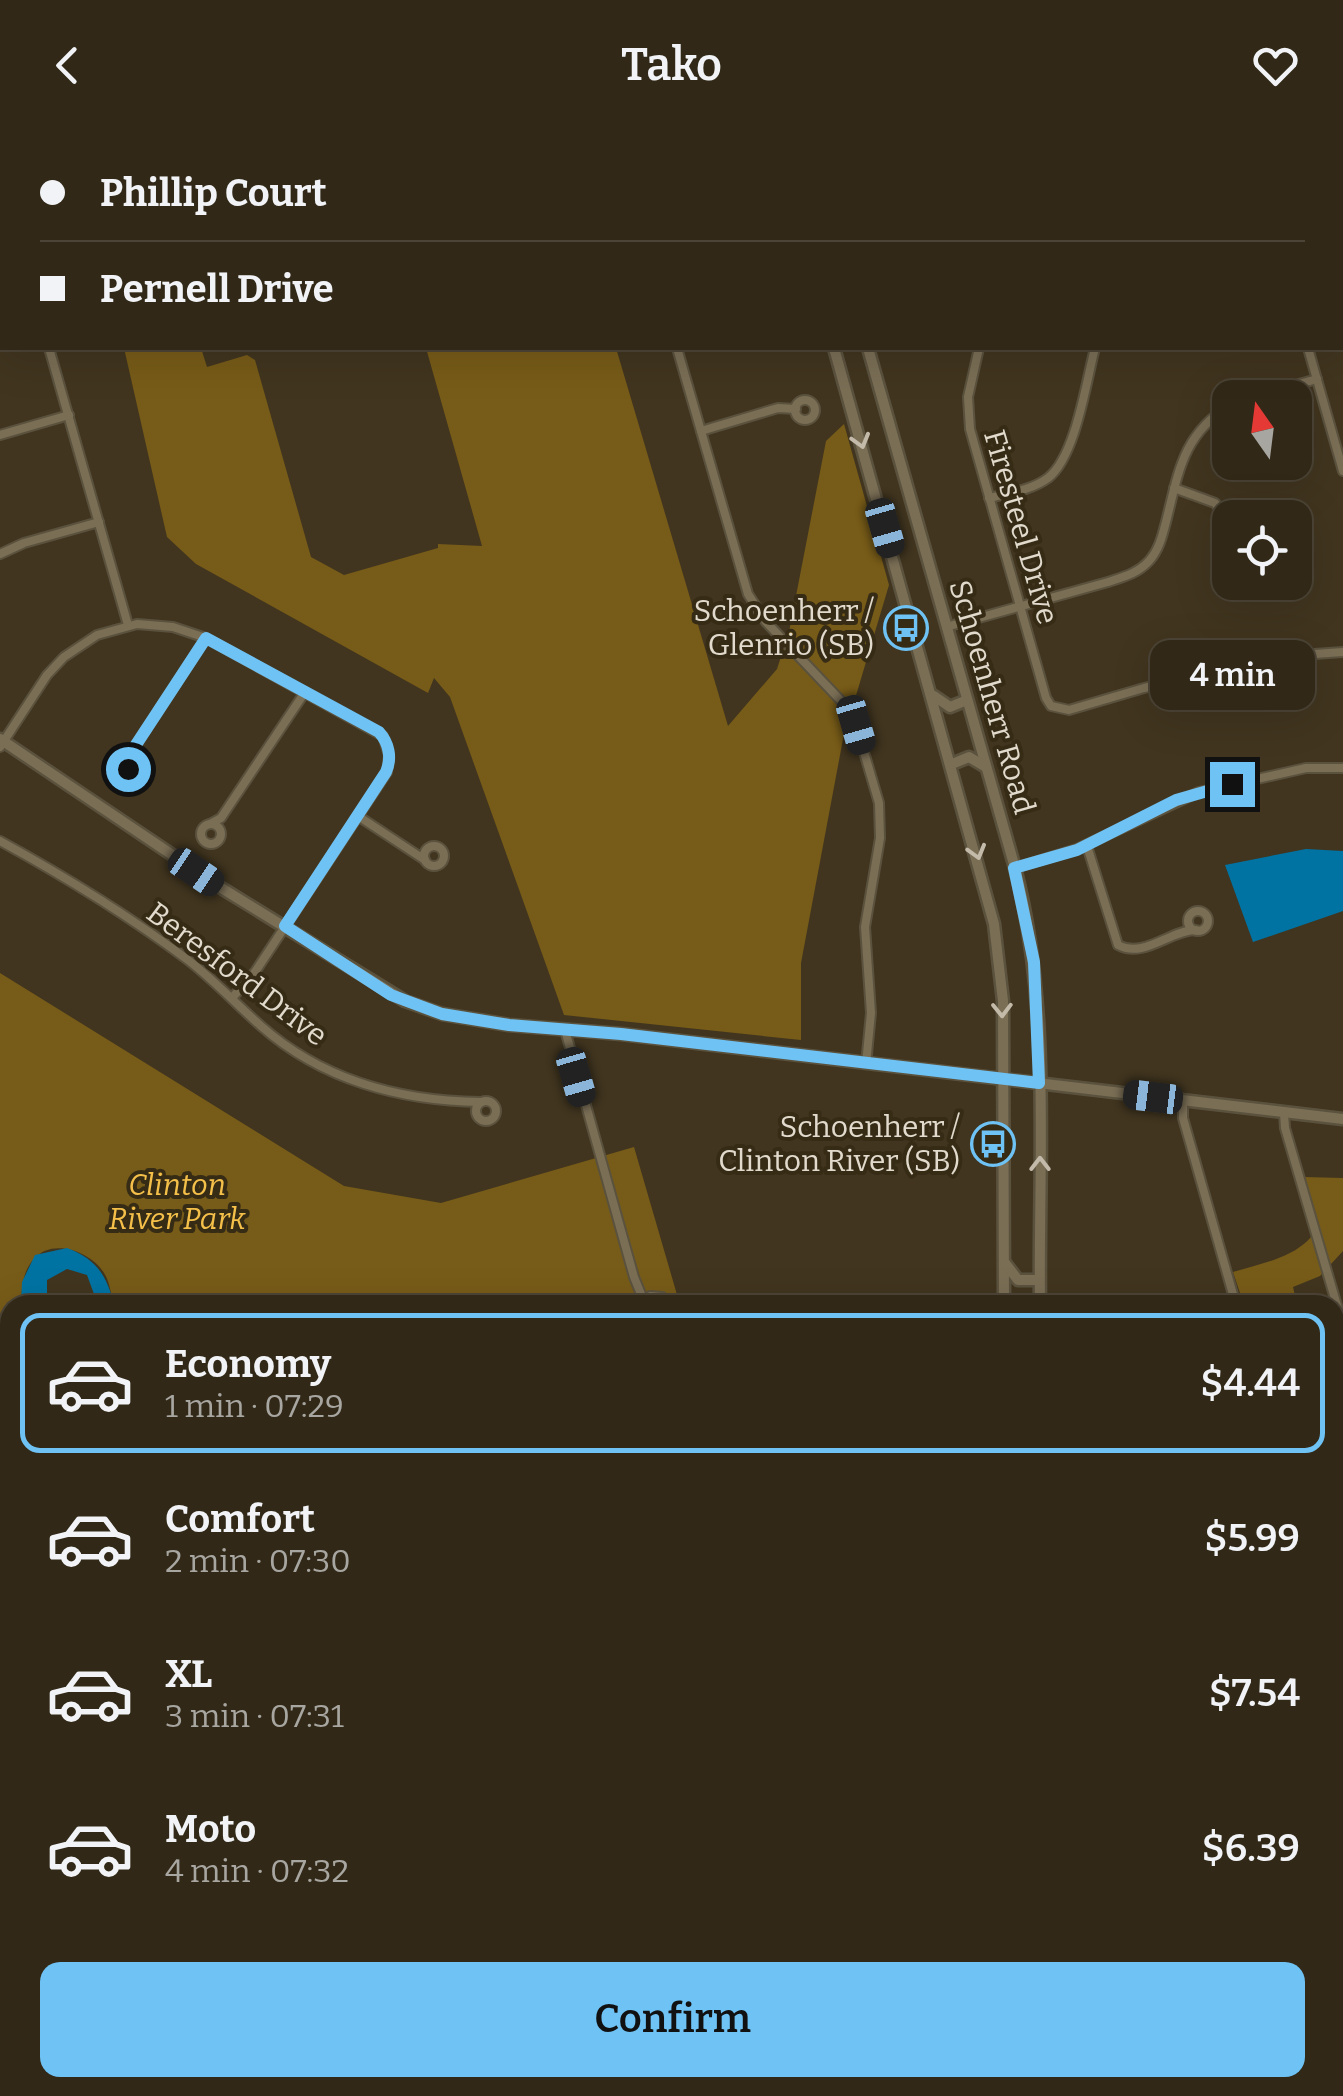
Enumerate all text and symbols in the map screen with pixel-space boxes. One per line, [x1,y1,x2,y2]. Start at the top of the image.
icon: back [40,38,95,93]
text: Tako [621,38,722,92]
icon: heart [1248,38,1303,93]
text: Phillip Court [100,170,327,216]
text: Pernell Drive [100,266,334,312]
north arrow [1212,380,1312,480]
map controls [1212,380,1312,600]
street label: Firesteel Drive [976,426,1066,628]
one-way arrow [849,432,870,450]
car [862,495,908,561]
button: locate [1212,500,1312,600]
street label: Schoenherr Road [941,576,1043,818]
place label: Schoenherr / Glenrio (SB) [694,593,875,663]
bus stop icon: Schoenherr / Glenrio (SB) [883,605,929,651]
callout: 4 min [1150,639,1314,709]
text: 4 min [1189,656,1276,694]
car [833,692,879,758]
route start [106,747,151,792]
route end [1210,762,1255,807]
car [163,843,229,901]
one-way arrow [965,843,986,860]
street label: Beresford Drive [140,895,334,1053]
one-way arrow [992,1003,1013,1018]
car [553,1044,599,1110]
car [1121,1078,1185,1116]
place label: Schoenherr / Clinton River (SB) [718,1109,961,1179]
bus stop icon: Schoenherr / Clinton River (SB) [970,1121,1016,1167]
one-way arrow [1029,1155,1051,1170]
park label: Clinton River Park [108,1167,246,1237]
icon: car [45,1338,135,1428]
text: Economy [165,1341,331,1387]
text: $4.44 [1200,1360,1300,1406]
text: 1 min · 07:29 [165,1387,344,1425]
icon: car [45,1493,135,1583]
text: Comfort [165,1496,315,1542]
text: $5.99 [1204,1515,1300,1561]
text: 2 min · 07:30 [165,1542,351,1580]
icon: car [45,1648,135,1738]
text: XL [165,1651,212,1697]
text: $7.54 [1209,1670,1300,1716]
text: 3 min · 07:31 [165,1697,344,1735]
icon: car [45,1803,135,1893]
text: Moto [165,1806,256,1852]
text: $6.39 [1202,1825,1300,1871]
text: 4 min · 07:32 [165,1852,349,1890]
button: Confirm [40,1962,1305,2077]

